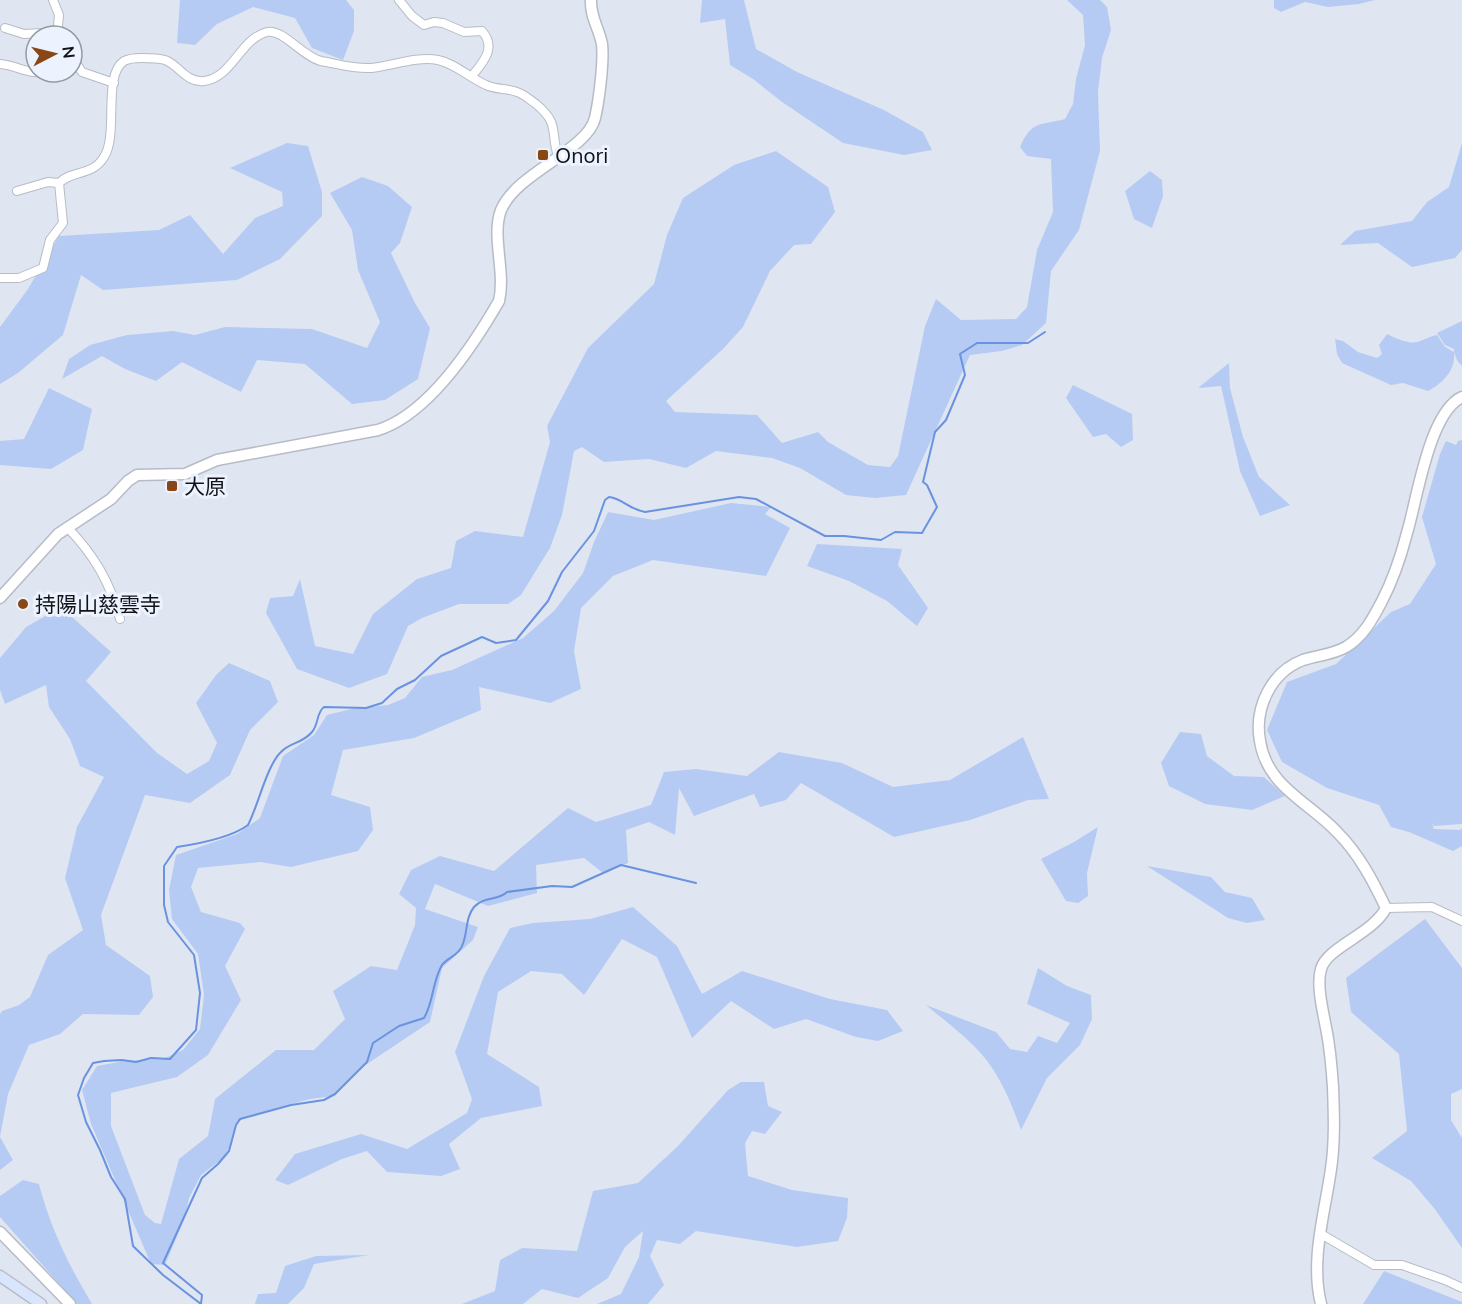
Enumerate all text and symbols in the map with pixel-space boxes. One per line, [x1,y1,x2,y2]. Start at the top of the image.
north arrow [24,24,84,84]
text: N [58,45,80,59]
place label: Onori [555,142,608,168]
marker: Onori [536,148,550,162]
place label: 大原 [184,473,226,499]
marker: 大原 [165,479,179,493]
place label: 持陽山慈雲寺 [35,591,161,617]
marker: 持陽山慈雲寺 [16,597,30,611]

